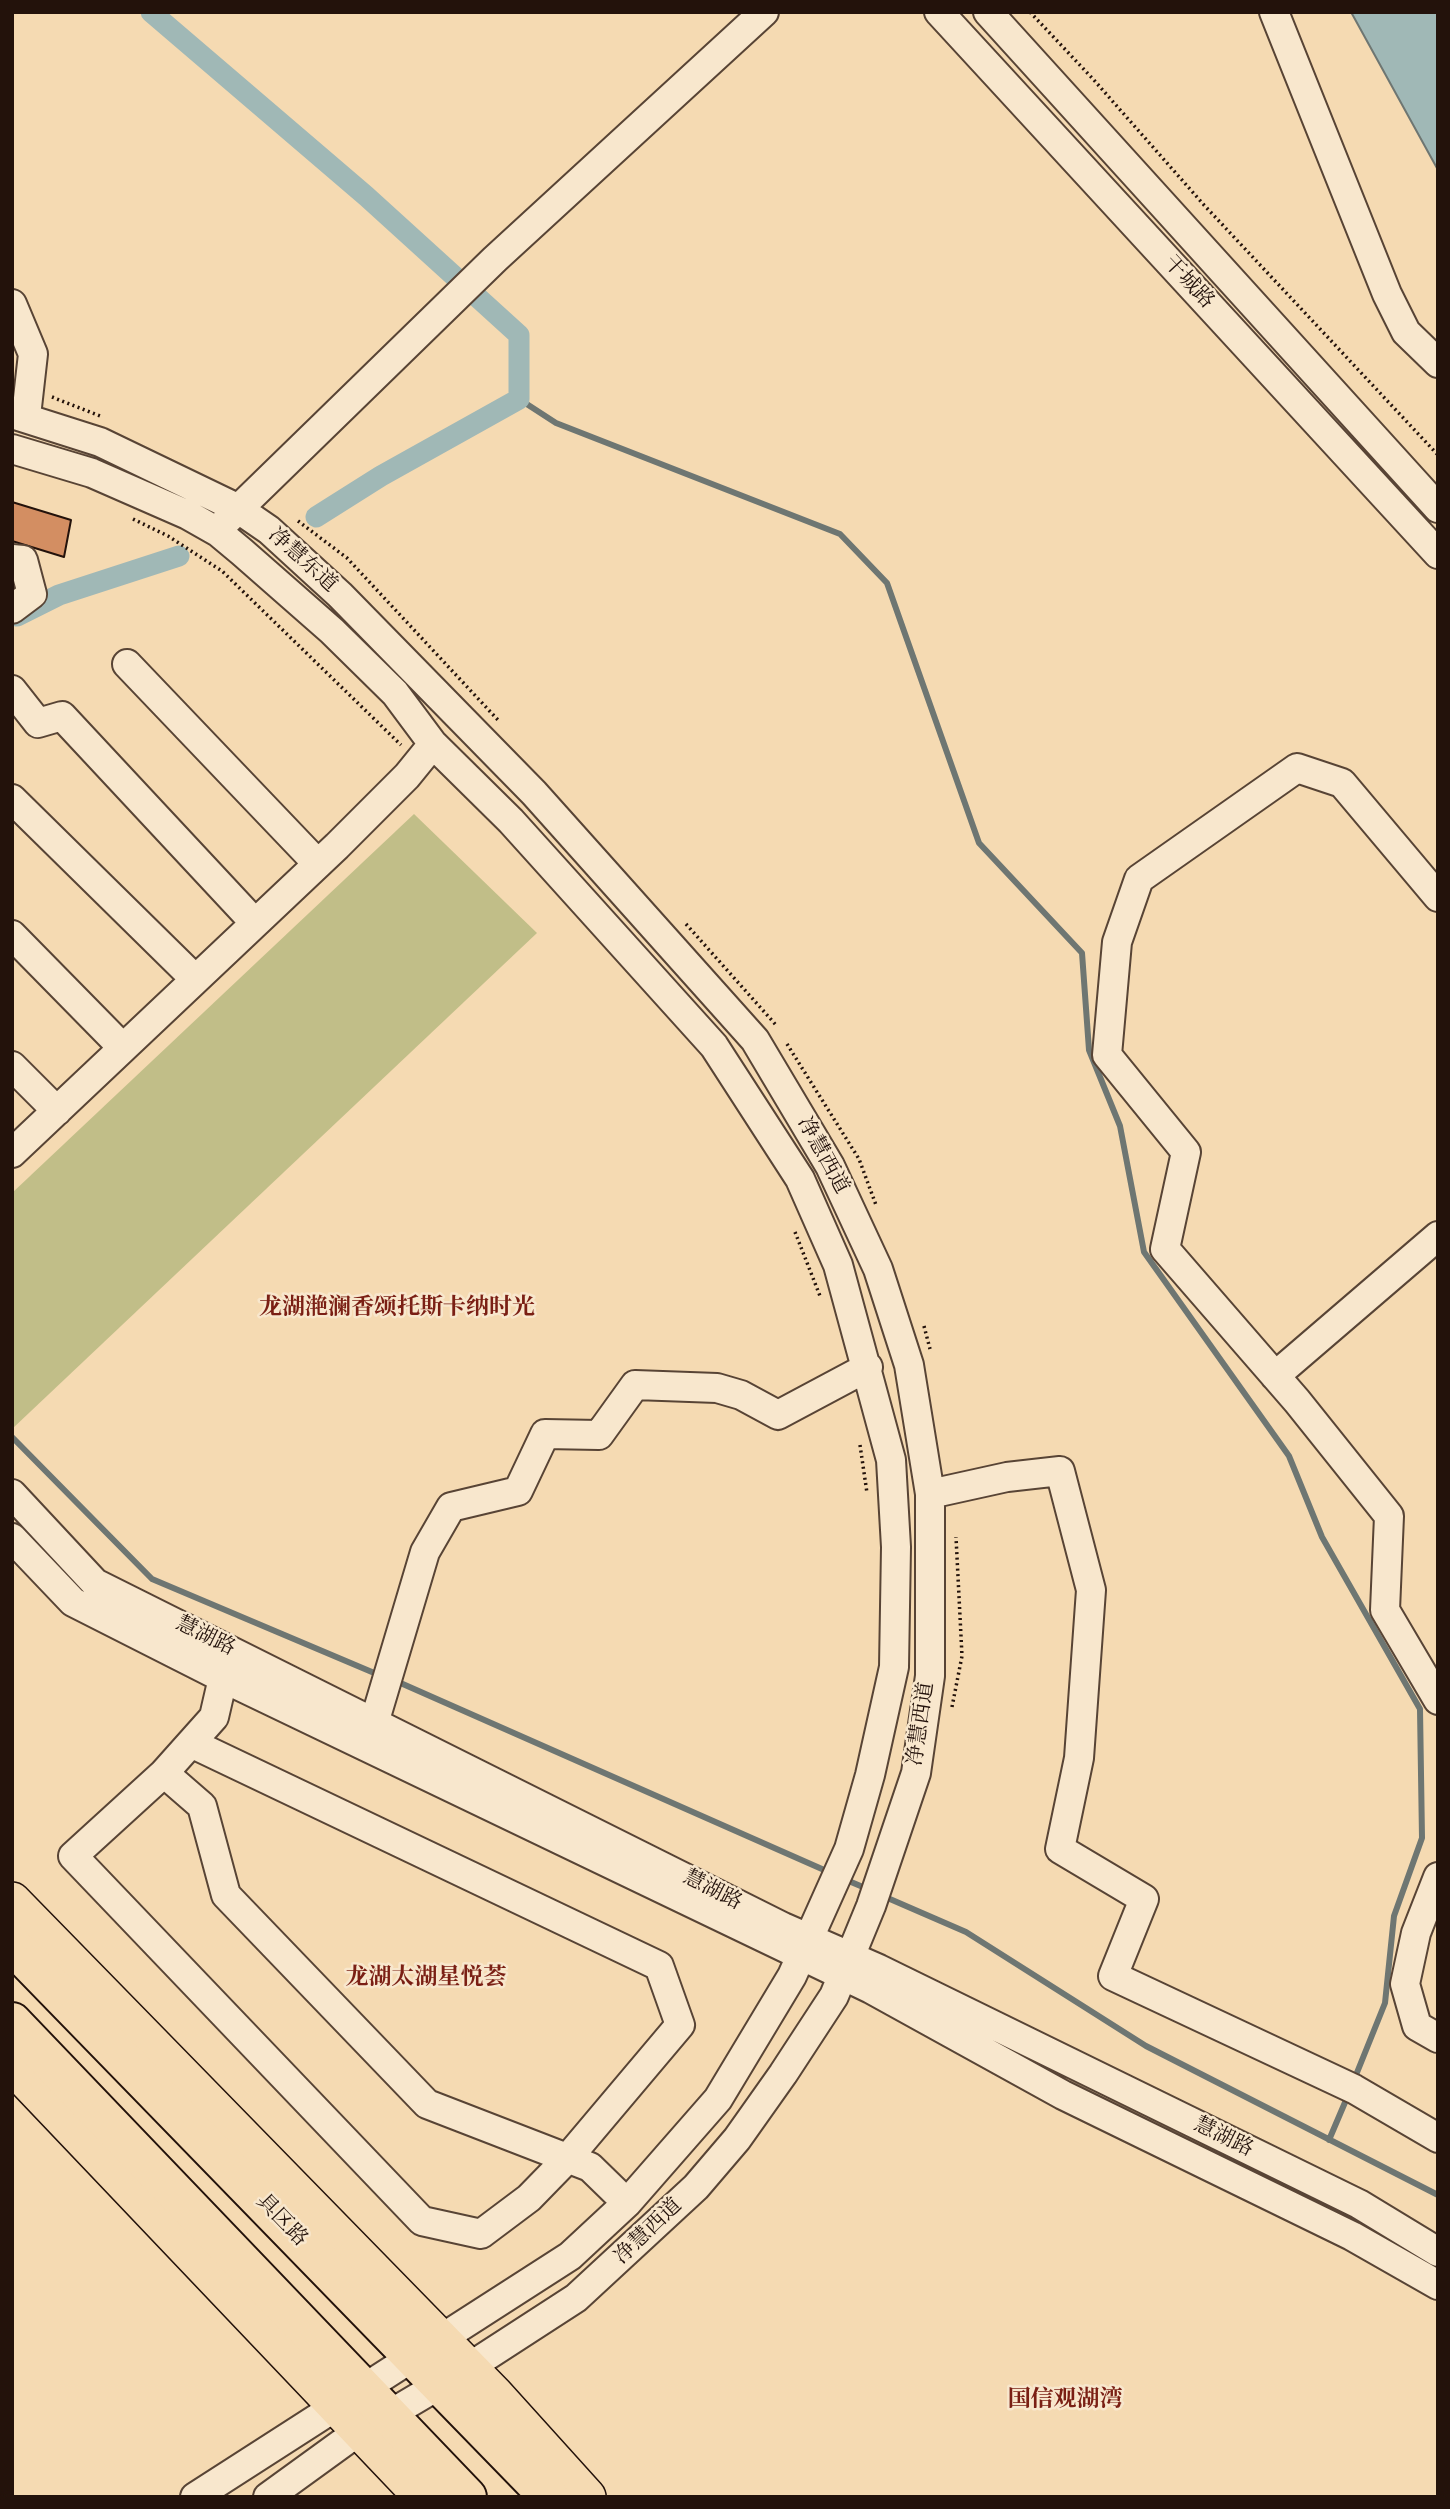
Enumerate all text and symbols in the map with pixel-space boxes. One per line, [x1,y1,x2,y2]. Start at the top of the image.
street label: 干城路 [1157,251,1219,315]
street label: 净慧东道 [262,524,342,598]
street label: 净慧西道 [791,1113,853,1199]
district label: 龙湖滟澜香颂托斯卡纳时光 [259,1295,535,1323]
street label: 慧湖路 [171,1612,239,1662]
street label: 净慧西道 [904,1681,940,1767]
street label: 慧湖路 [678,1865,746,1917]
district label: 龙湖太湖星悦荟 [346,1965,506,1993]
street label: 慧湖路 [1189,2113,1257,2163]
street label: 具区路 [250,2190,312,2252]
street label: 净慧西道 [610,2194,688,2270]
district label: 国信观湖湾 [1008,2387,1122,2415]

